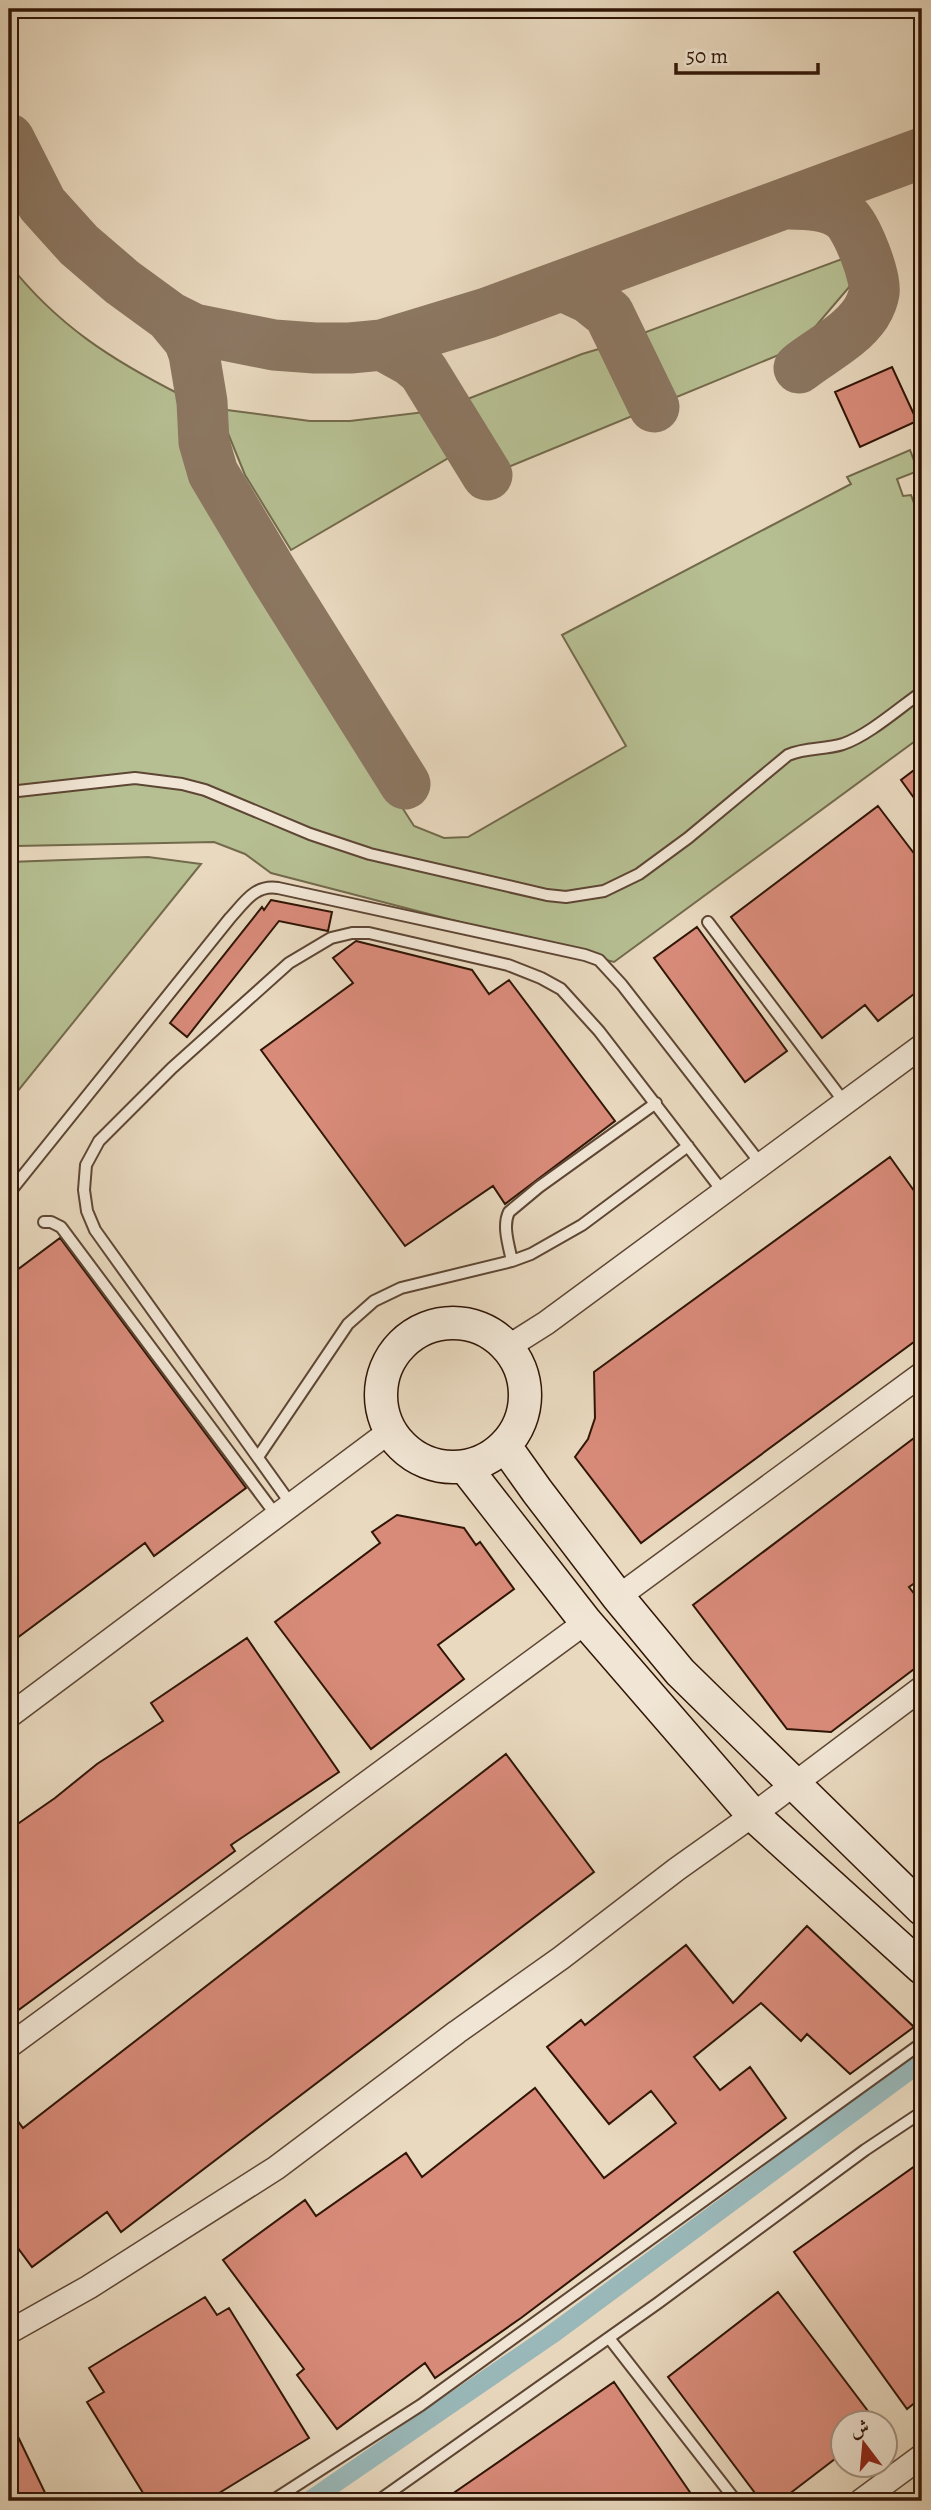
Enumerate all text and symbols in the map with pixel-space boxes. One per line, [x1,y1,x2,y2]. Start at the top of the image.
scale bar [676,32,817,76]
text: 50 m [686,42,728,70]
north arrow [830,2408,900,2478]
text: ش [847,2414,872,2444]

